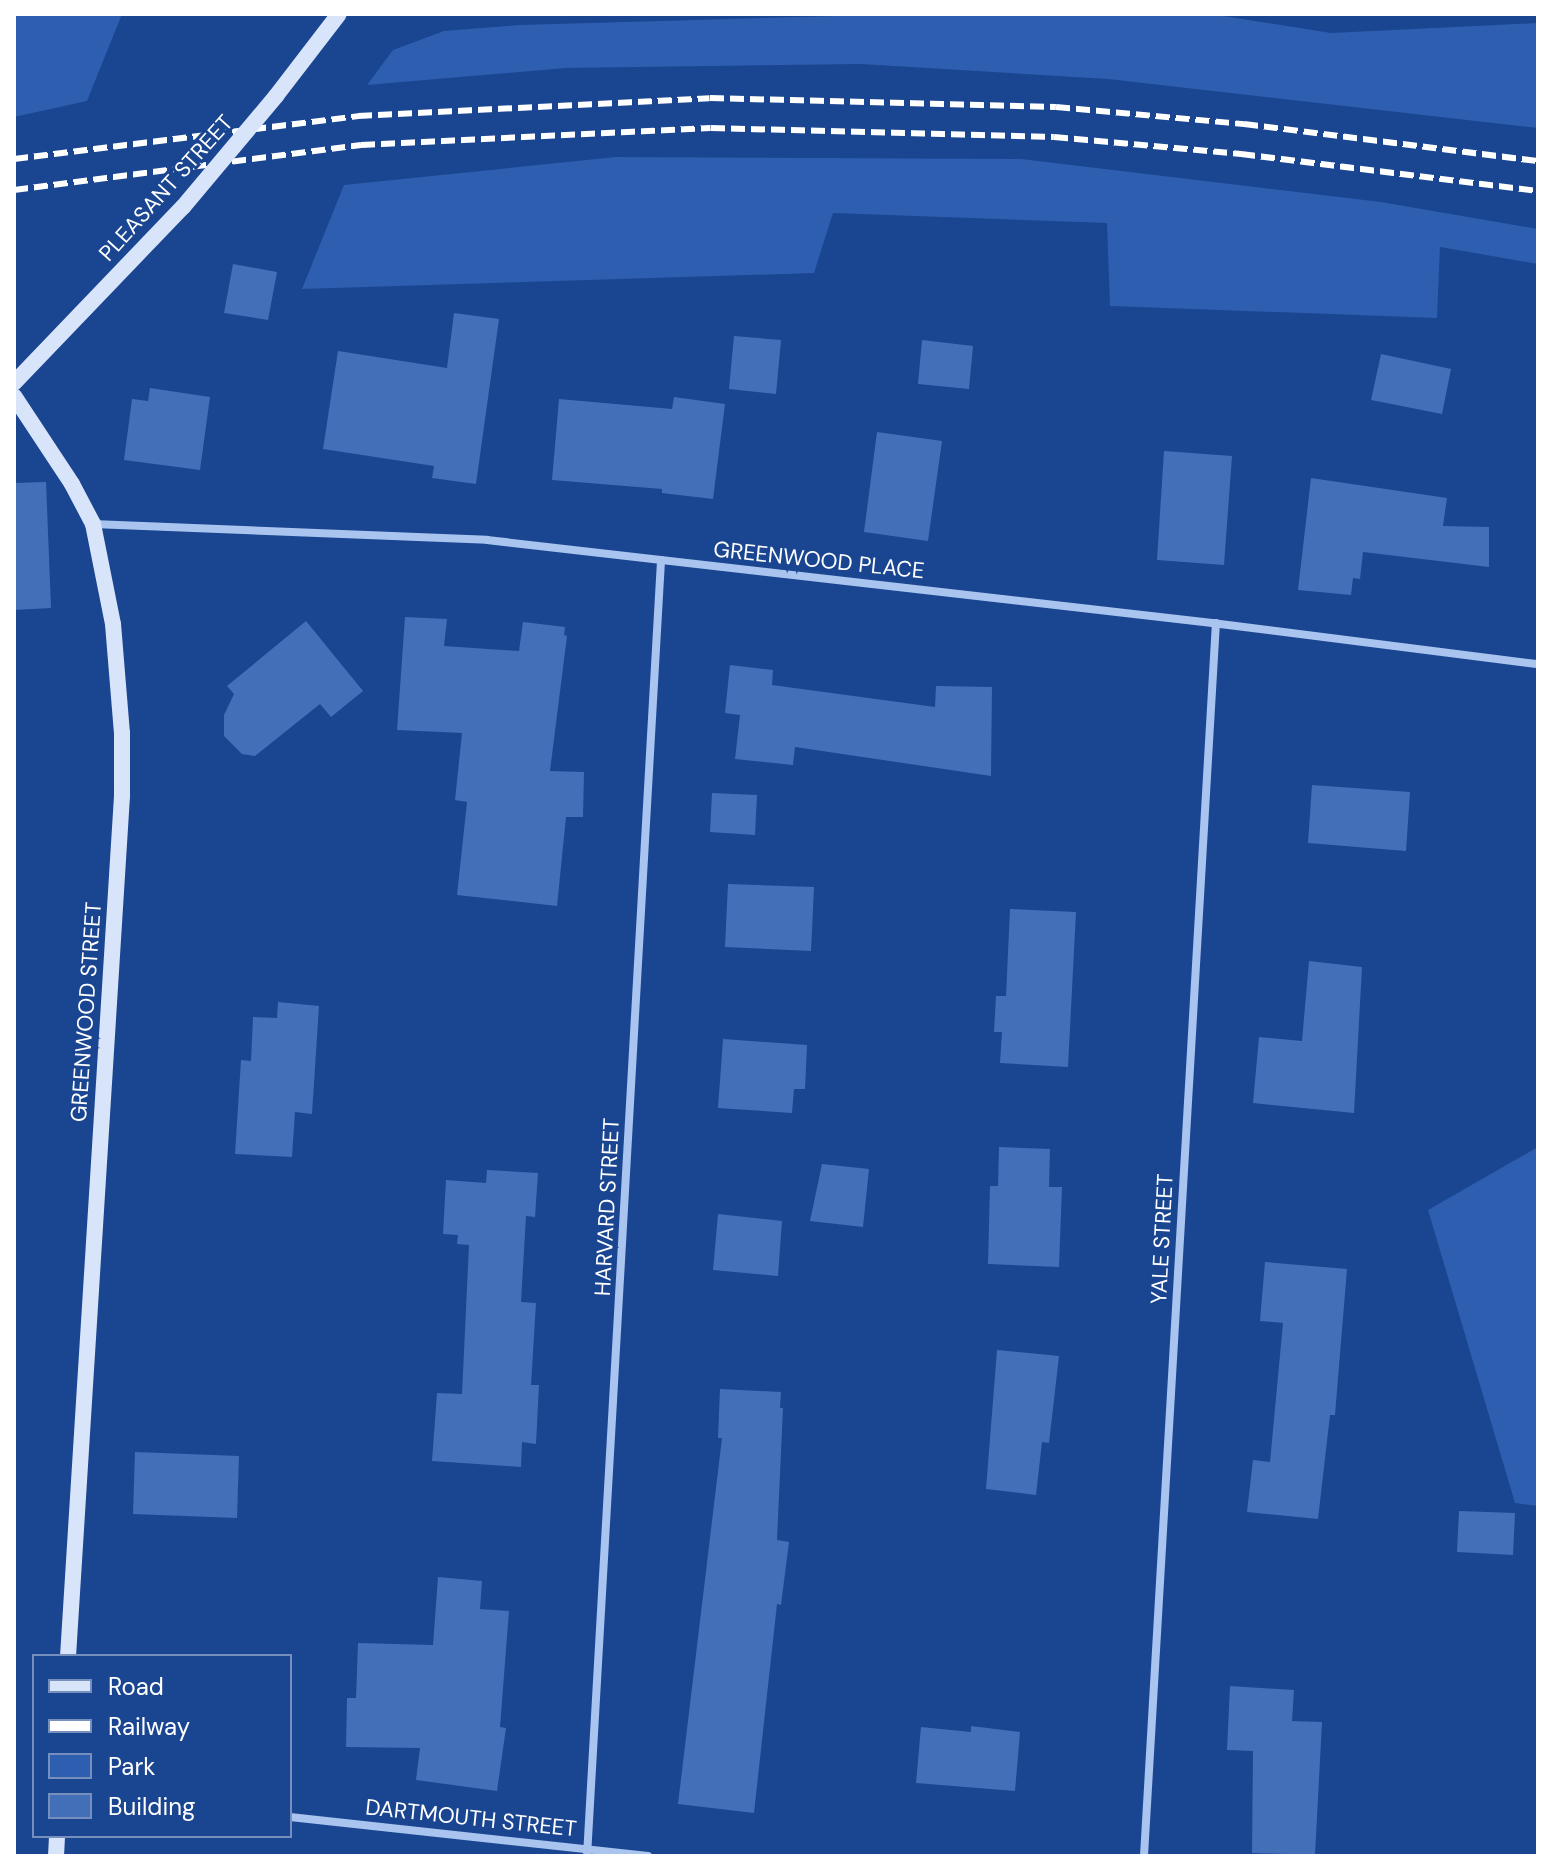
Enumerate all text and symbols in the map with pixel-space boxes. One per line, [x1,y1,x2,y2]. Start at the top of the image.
street label: PLEASANT STREET [94,110,238,266]
street label: GREENWOOD PLACE [712,536,926,584]
street label: GREENWOOD STREET [65,901,107,1123]
street label: HARVARD STREET [589,1117,625,1297]
street label: YALE STREET [1145,1173,1179,1305]
legend [32,1654,292,1838]
text: Road [108,1671,164,1702]
text: Railway [108,1711,190,1742]
text: Park [108,1751,155,1782]
text: Building [108,1791,195,1822]
street label: DARTMOUTH STREET [364,1794,578,1842]

